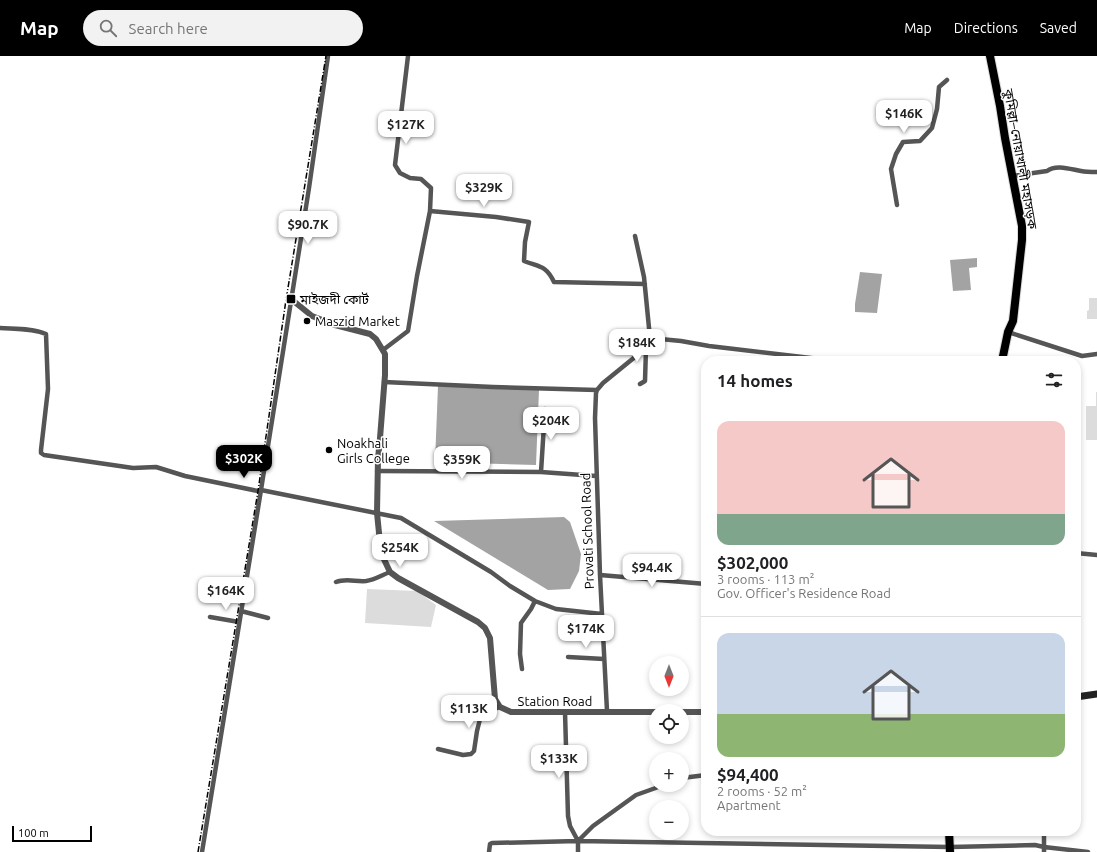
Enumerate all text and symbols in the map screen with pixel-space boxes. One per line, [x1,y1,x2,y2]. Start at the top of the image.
search box [83,10,363,46]
text: Map [20,17,59,39]
icon: search [97,17,119,39]
text: Search here [129,20,208,37]
text: Map [904,20,932,36]
text: Directions [954,20,1018,36]
text: Saved [1040,20,1077,36]
street label: কুমিল্লা–নোয়াখালী মহাসড়ক [1000,87,1040,231]
pin: $146K [876,100,932,134]
text: $146K [885,106,923,120]
pin: $127K [378,111,434,145]
text: $127K [387,117,425,131]
pin: $329K [456,174,512,208]
text: $329K [465,180,503,194]
pin: $90.7K [275,211,341,245]
text: $90.7K [287,217,329,231]
place label: মাইজদী কোর্ট [299,292,370,306]
marker: মাইজদী কোর্ট [285,293,297,305]
place label: Maszid Market [315,314,400,328]
marker: Maszid Market [302,316,312,326]
pin: $184K [609,329,665,363]
text: $184K [618,335,656,349]
icon: filters [1043,369,1065,391]
text: 14 homes [717,371,793,390]
pin: $204K [523,407,579,441]
text: $204K [532,413,570,427]
place label: Noakhali Girls College [337,436,410,465]
pin: $302K [216,445,272,479]
marker: Noakhali Girls College [324,445,334,455]
pin: $359K [434,446,490,480]
icon: home [855,447,927,519]
text: $302K [225,451,263,465]
text: $359K [443,452,481,466]
street label: Provati School Road [578,473,596,589]
pin: $254K [372,534,428,568]
text: $254K [381,540,419,554]
text: $302,000 [717,553,788,572]
pin: $94.4K [619,554,685,588]
text: $94.4K [631,560,673,574]
text: 3 rooms · 113 m² [717,572,814,586]
pin: $164K [198,577,254,611]
text: $164K [207,583,245,597]
text: Gov. Officer's Residence Road [717,586,891,600]
pin: $174K [558,615,614,649]
text: $174K [567,621,605,635]
north arrow [649,656,689,696]
map controls [649,656,689,840]
icon: home [855,659,927,731]
street label: Station Road [518,694,592,708]
pin: $113K [441,695,497,729]
text: $113K [450,701,488,715]
button: locate [649,704,689,744]
pin: $133K [531,745,587,779]
text: $133K [540,751,578,765]
button: + [649,752,689,792]
text: $94,400 [717,765,779,784]
text: 2 rooms · 52 m² [717,784,807,798]
text: Apartment [717,798,781,812]
button: − [649,800,689,840]
scale bar [12,824,92,843]
text: 100 m [18,827,49,839]

